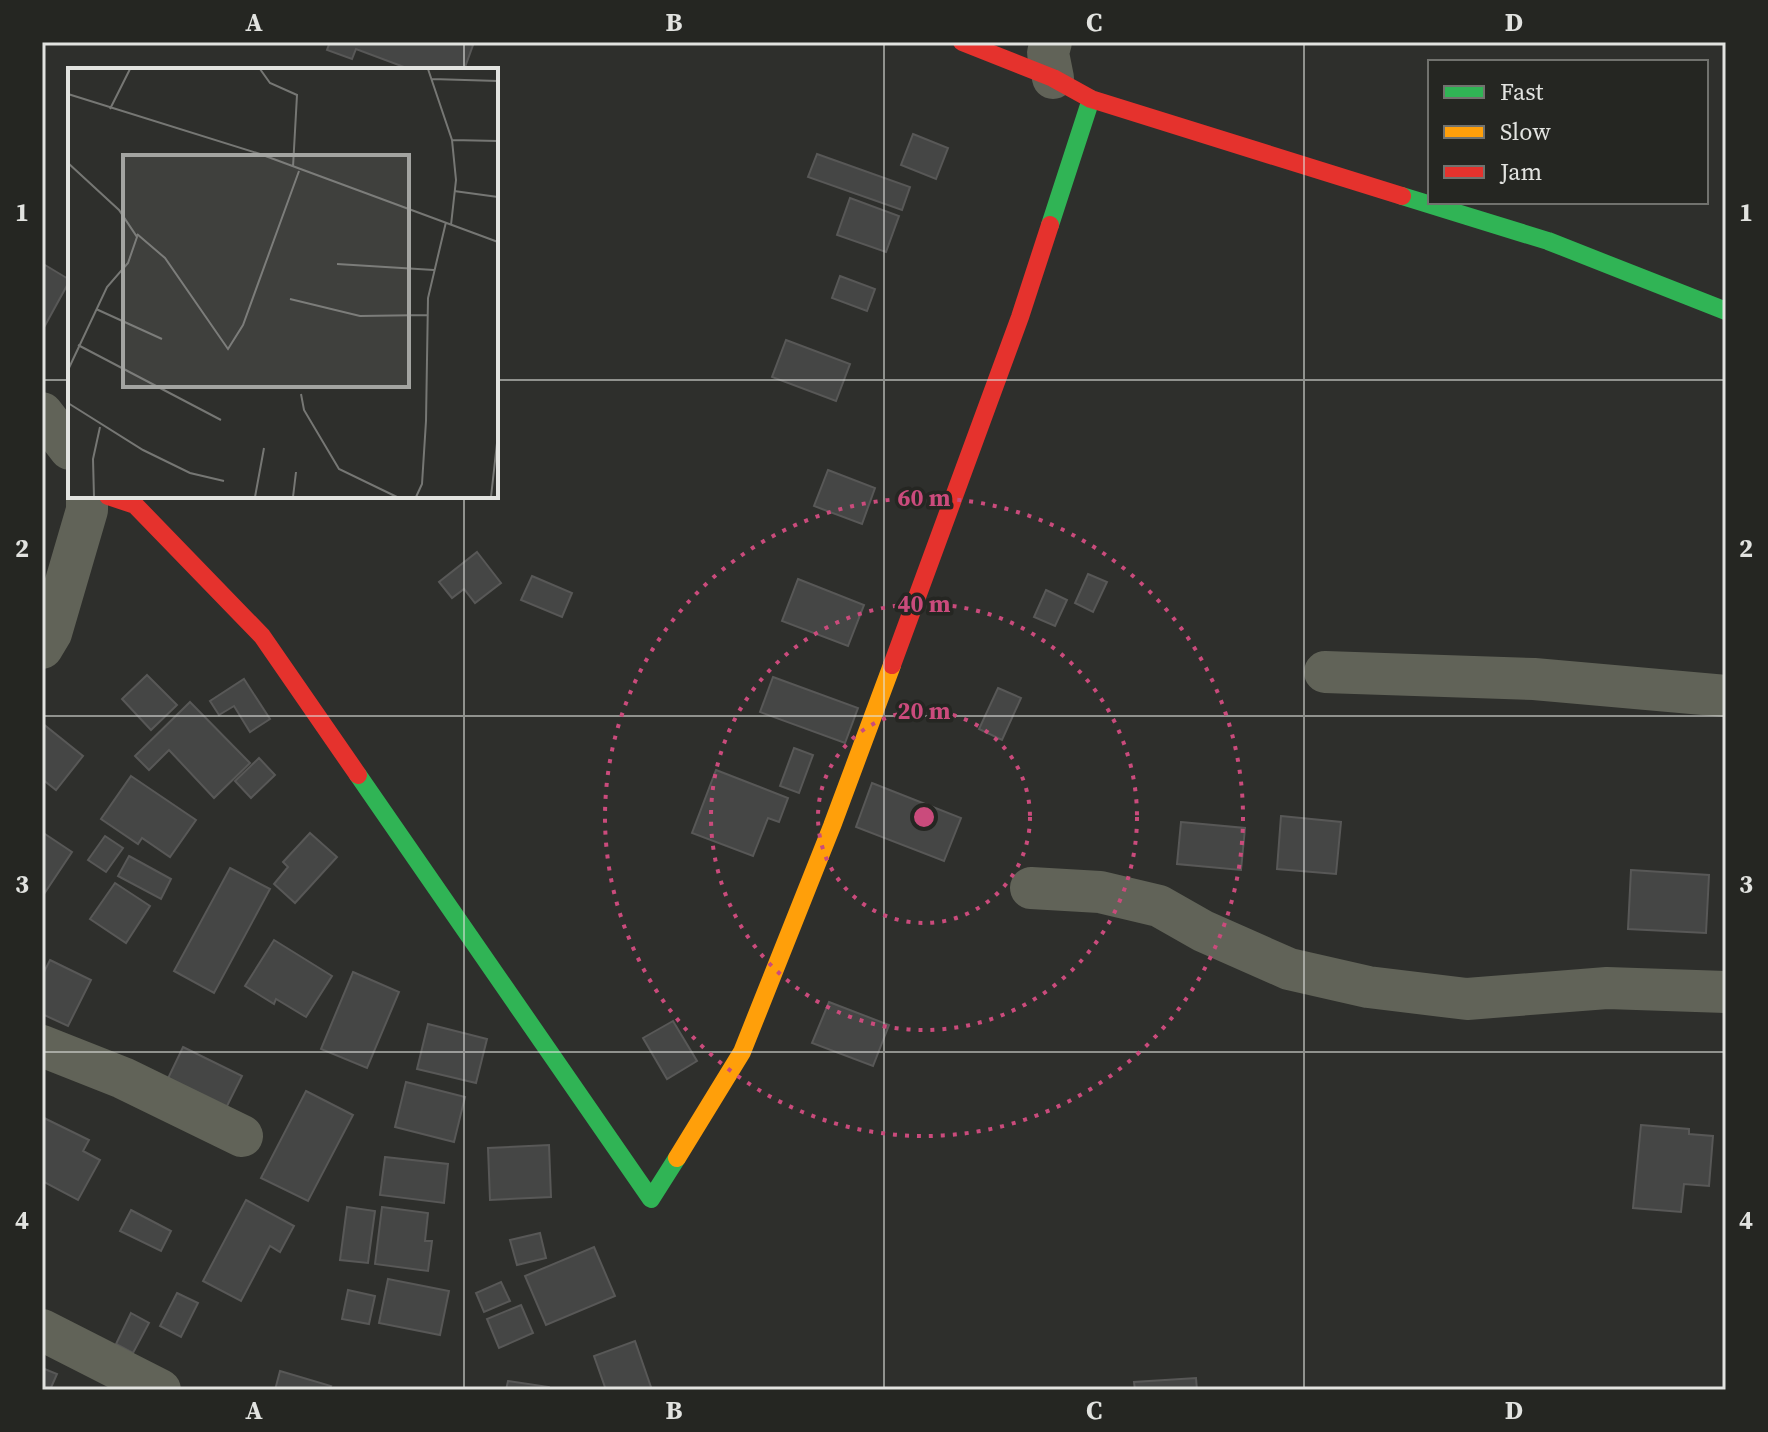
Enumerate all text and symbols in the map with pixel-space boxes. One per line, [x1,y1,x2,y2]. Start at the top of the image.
text: A [245,4,263,40]
text: B [666,4,683,40]
text: C [1086,4,1102,40]
text: D [1505,4,1523,40]
legend [1428,60,1708,204]
inset map [68,68,498,498]
text: Fast [1500,75,1544,108]
text: Slow [1500,115,1551,148]
text: Jam [1499,155,1542,188]
text: 1 [15,194,29,230]
text: 1 [1739,194,1753,230]
text: 60 m [898,481,951,514]
text: 2 [15,530,29,566]
text: 2 [1739,530,1753,566]
text: 40 m [898,587,951,620]
text: 20 m [898,694,951,727]
centre of rings [910,803,938,831]
text: 3 [15,866,29,902]
text: 3 [1739,866,1753,902]
text: 4 [15,1202,29,1238]
text: 4 [1739,1202,1753,1238]
text: A [245,1392,263,1428]
text: B [666,1392,683,1428]
text: C [1086,1392,1102,1428]
text: D [1505,1392,1523,1428]

